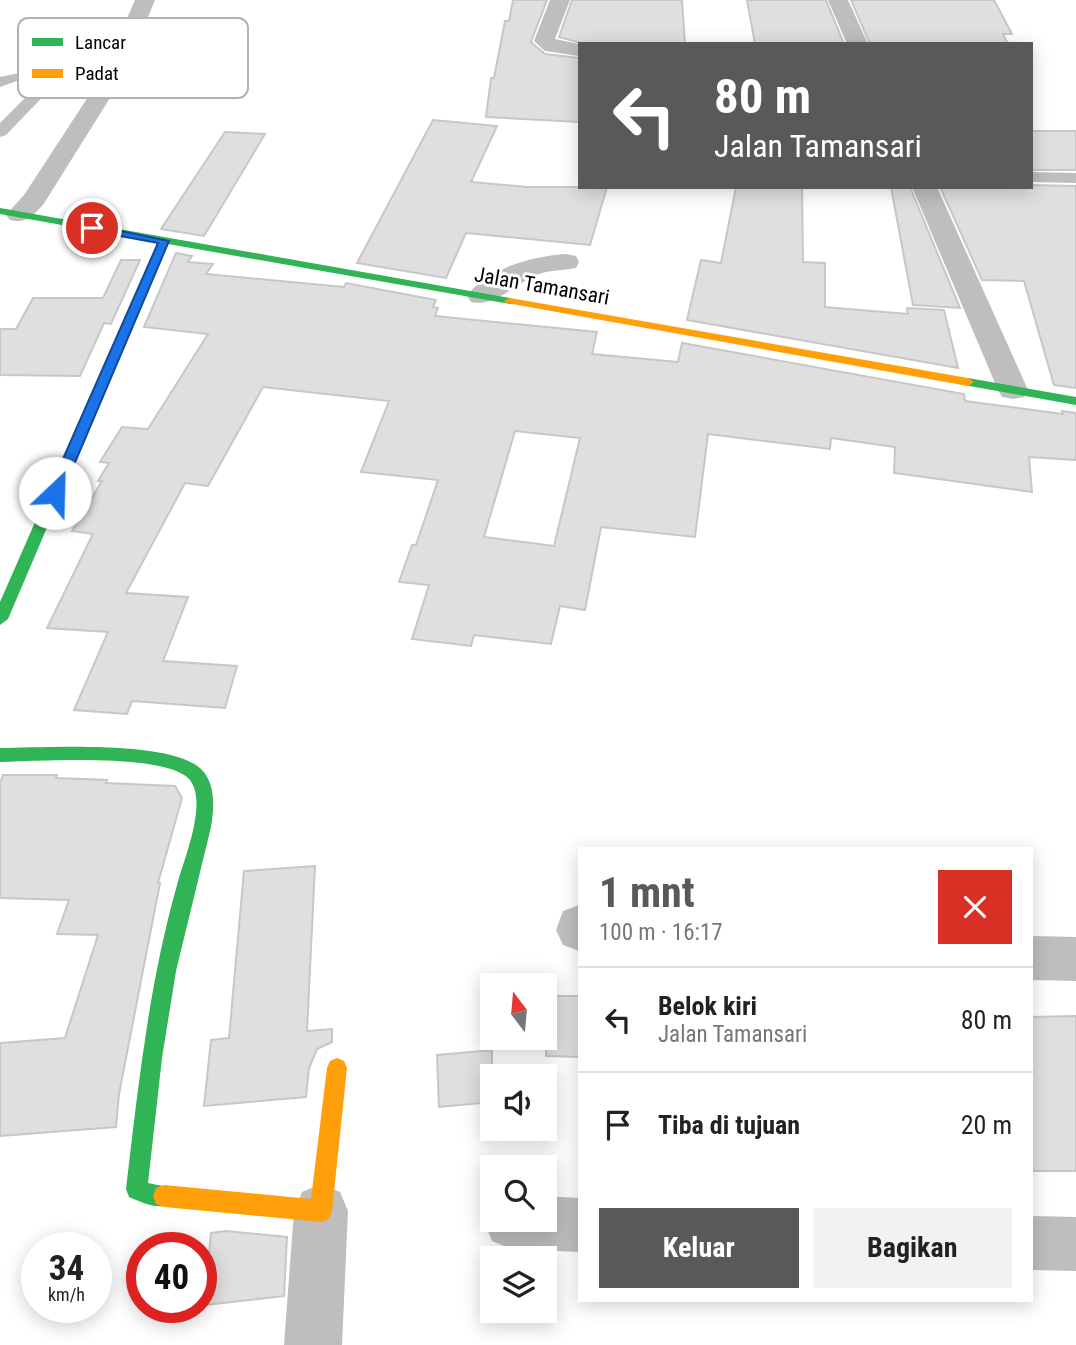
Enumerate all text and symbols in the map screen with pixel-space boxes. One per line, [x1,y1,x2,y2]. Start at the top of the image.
legend [18,18,248,98]
text: Lancar [75,31,126,54]
text: Padat [75,62,119,85]
text: 80 m [714,68,811,125]
icon: left [599,70,690,161]
text: Jalan Tamansari [714,127,922,165]
pin [62,198,122,258]
icon: arrive [73,209,111,247]
street label: Jalan Tamansari [473,262,611,310]
position arrow [18,456,92,530]
text: 1 mnt [599,868,695,917]
button: close [938,870,1012,944]
text: 100 m · 16:17 [599,919,723,946]
north arrow [480,973,556,1050]
map controls [480,973,557,1323]
text: Belok kiri [658,991,757,1021]
icon: left [599,1001,637,1039]
text: 80 m [961,1005,1012,1035]
text: Jalan Tamansari [658,1021,807,1048]
button: sound [480,1064,557,1141]
icon: arrive [599,1106,637,1144]
text: Tiba di tujuan [658,1110,800,1140]
text: 20 m [961,1110,1012,1140]
button: search [480,1155,557,1232]
button: Keluar [599,1208,799,1288]
button: Bagikan [813,1208,1012,1288]
speed limit sign: 40 [126,1232,217,1323]
button: layers [480,1246,557,1323]
text: 34 [49,1248,84,1289]
text: km/h [48,1284,85,1305]

